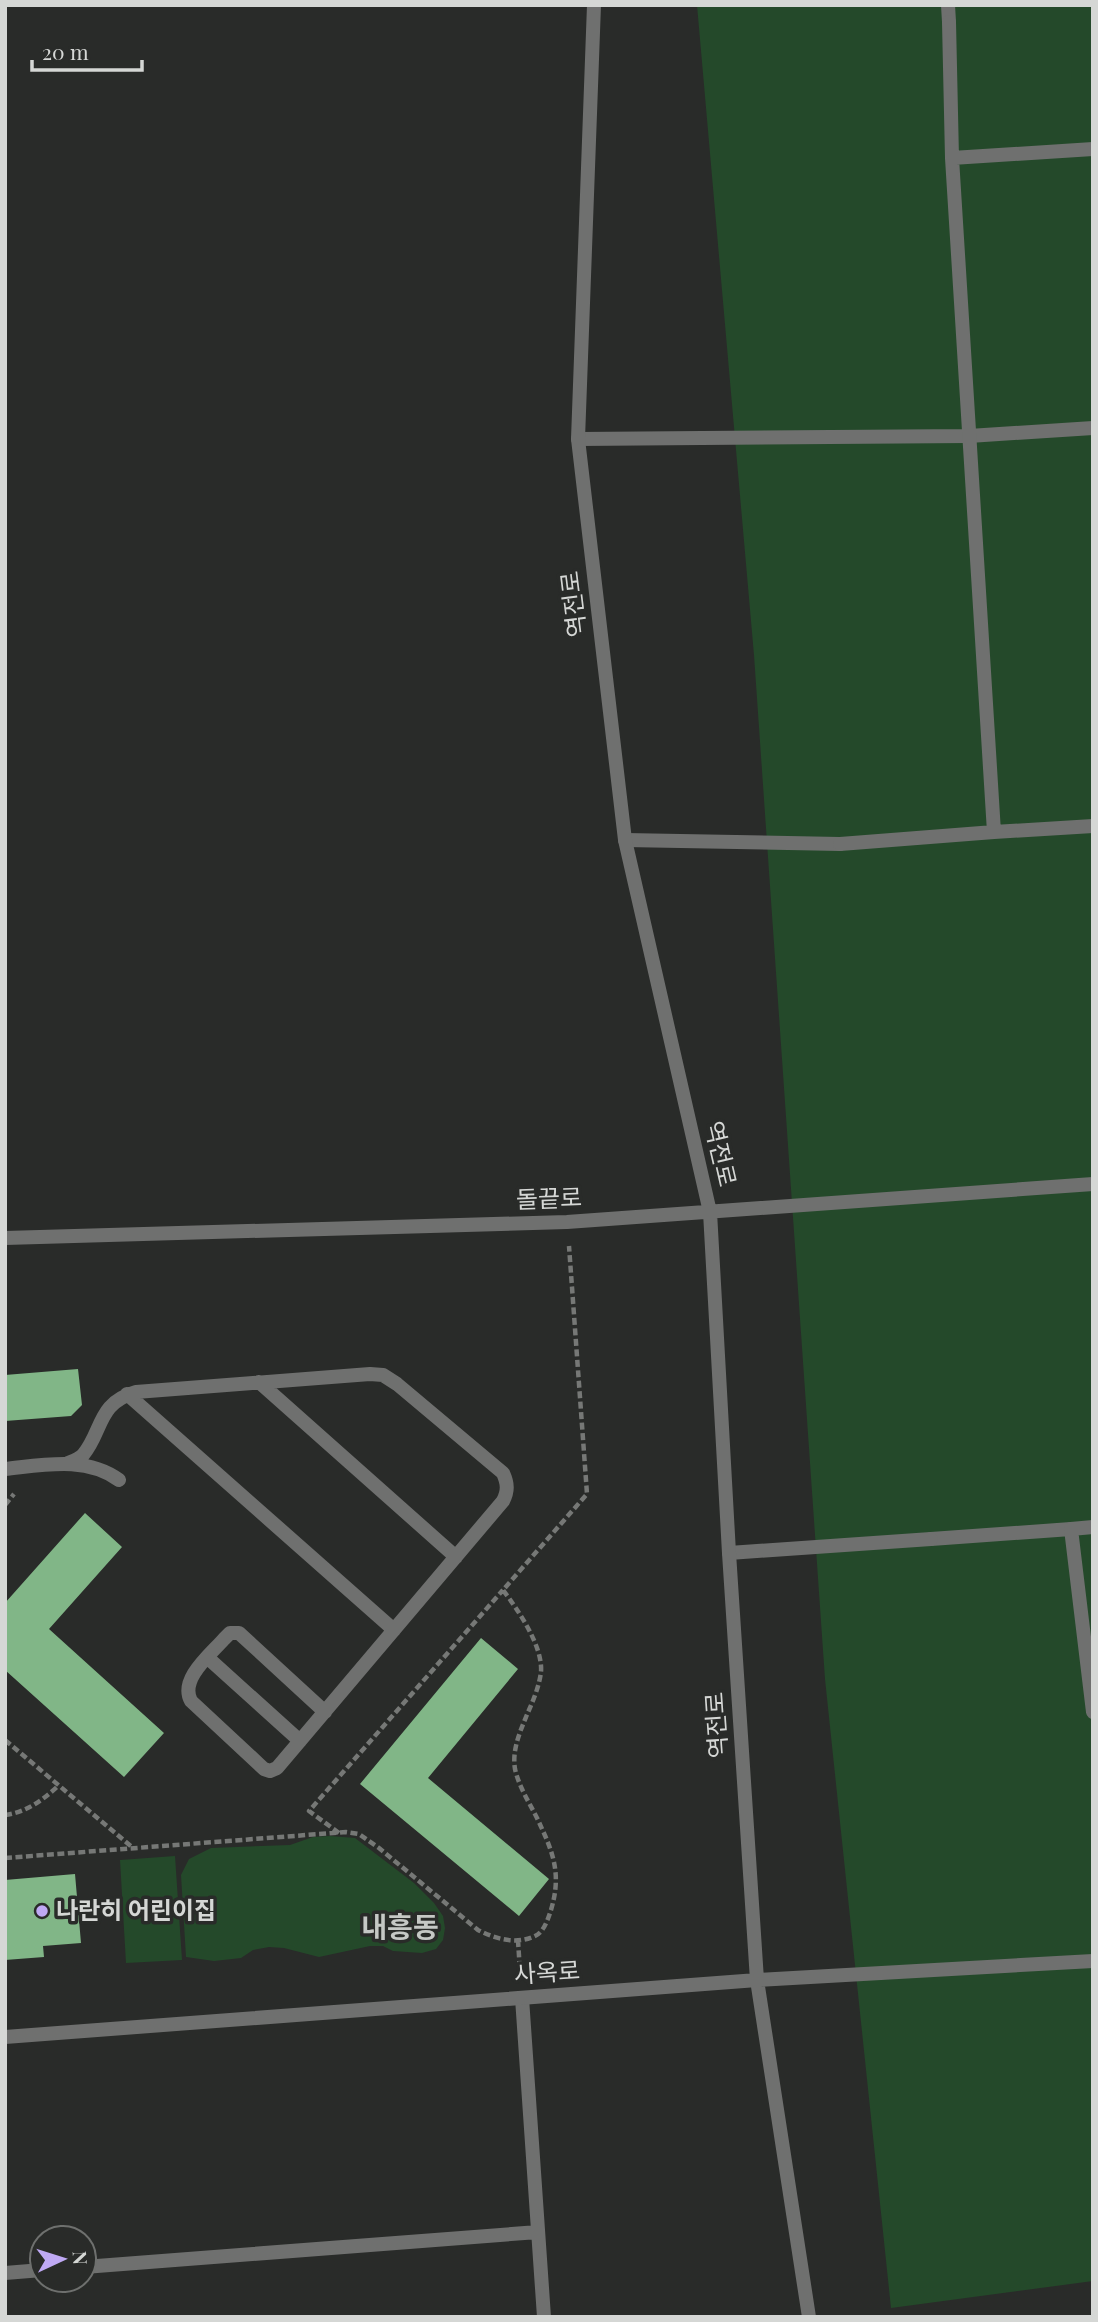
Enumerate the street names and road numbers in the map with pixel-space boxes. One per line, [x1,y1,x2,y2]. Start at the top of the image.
street label: 역전로 [552,569,592,639]
street label: 역전로 [699,1118,745,1189]
street label: 돌끝로 [515,1180,583,1214]
street label: 역전로 [697,1691,733,1759]
street label: 사옥로 [513,1953,581,1989]

